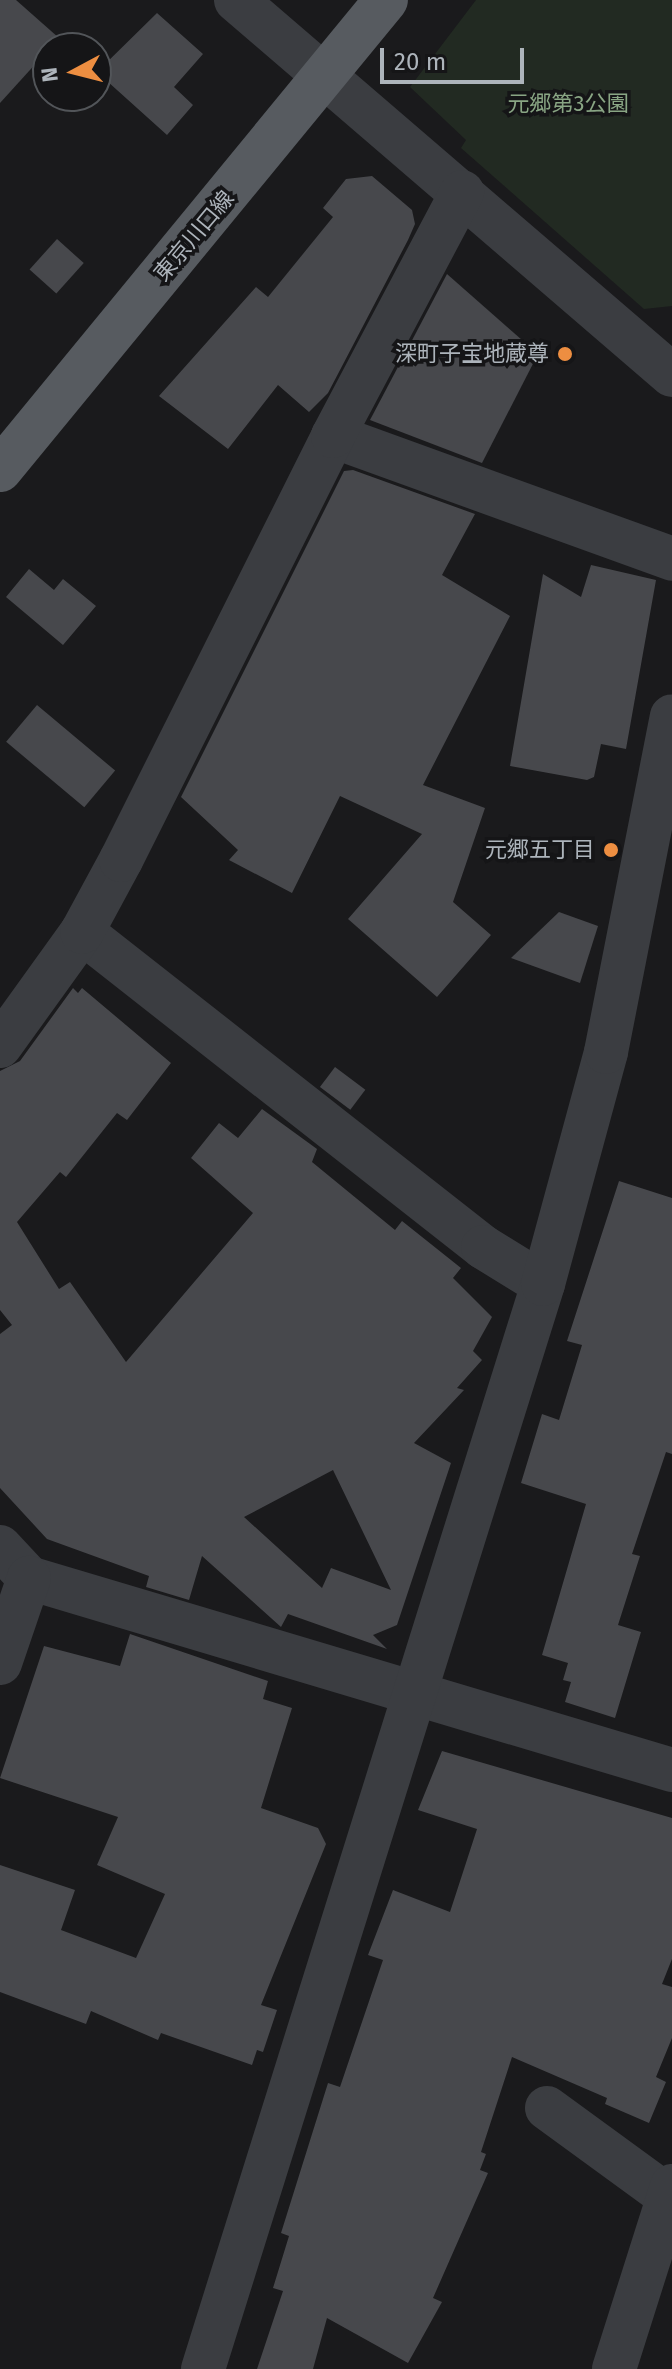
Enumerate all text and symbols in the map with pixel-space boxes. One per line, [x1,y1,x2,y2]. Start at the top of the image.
north arrow [32,32,112,112]
scale bar [384,32,528,82]
text: 20 m [394,48,446,76]
text: N [35,66,64,84]
park label: 元郷第3公園 [508,91,628,117]
street label: 東京川口線 [149,185,239,287]
place label: 深町子宝地蔵尊 [395,341,549,367]
marker: 深町子宝地蔵尊 [556,345,574,363]
place label: 元郷五丁目 [485,837,595,863]
marker: 元郷五丁目 [602,841,620,859]

